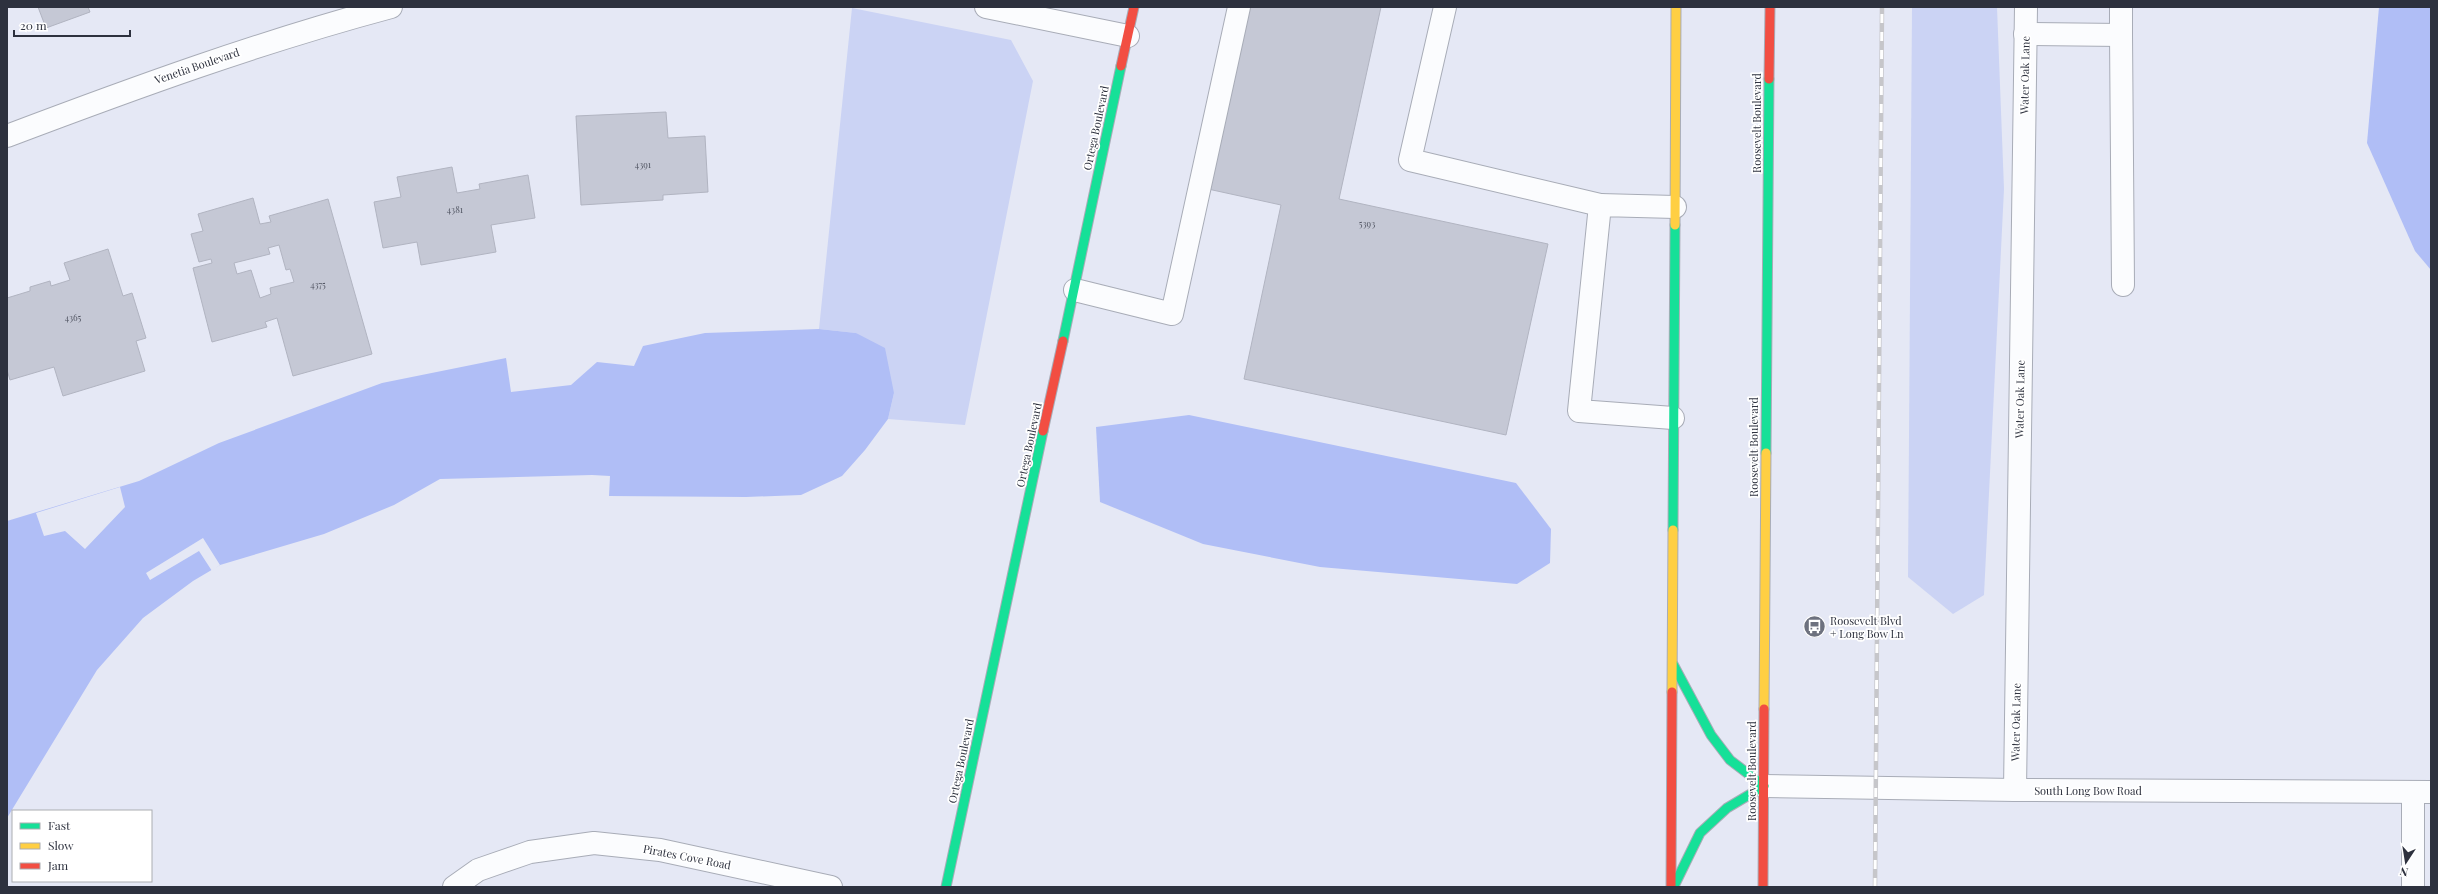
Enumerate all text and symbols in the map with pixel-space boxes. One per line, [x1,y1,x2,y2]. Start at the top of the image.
scale bar [14,12,130,38]
text: 20 m [20,17,47,33]
street label: Water Oak Lane [2016,35,2033,115]
street label: Venetia Boulevard [151,44,242,87]
street label: Roosevelt Boulevard [1749,73,1764,173]
street label: Ortega Boulevard [1079,84,1112,172]
house number: 4391 [635,158,652,170]
house number: 4381 [447,203,464,215]
house number: 5393 [1359,217,1375,229]
house number: 4375 [310,278,326,290]
house number: 4365 [65,311,82,323]
street label: Water Oak Lane [2011,359,2028,439]
street label: Roosevelt Boulevard [1746,397,1761,497]
street label: Ortega Boulevard [1012,401,1045,489]
place label: Roosevelt Blvd + Long Bow Ln [1830,613,1904,641]
bus stop icon: Roosevelt Blvd + Long Bow Ln [1801,614,1827,640]
street label: Water Oak Lane [2007,682,2024,762]
street label: Ortega Boulevard [944,717,977,805]
street label: Roosevelt Boulevard [1744,721,1759,821]
street label: South Long Bow Road [2034,783,2142,798]
legend [12,810,152,882]
text: Fast [48,817,71,833]
text: Slow [48,837,74,853]
street label: Pirates Cove Road [642,841,733,873]
north arrow [2386,842,2426,882]
text: Jam [47,857,69,873]
text: N [2398,864,2409,880]

